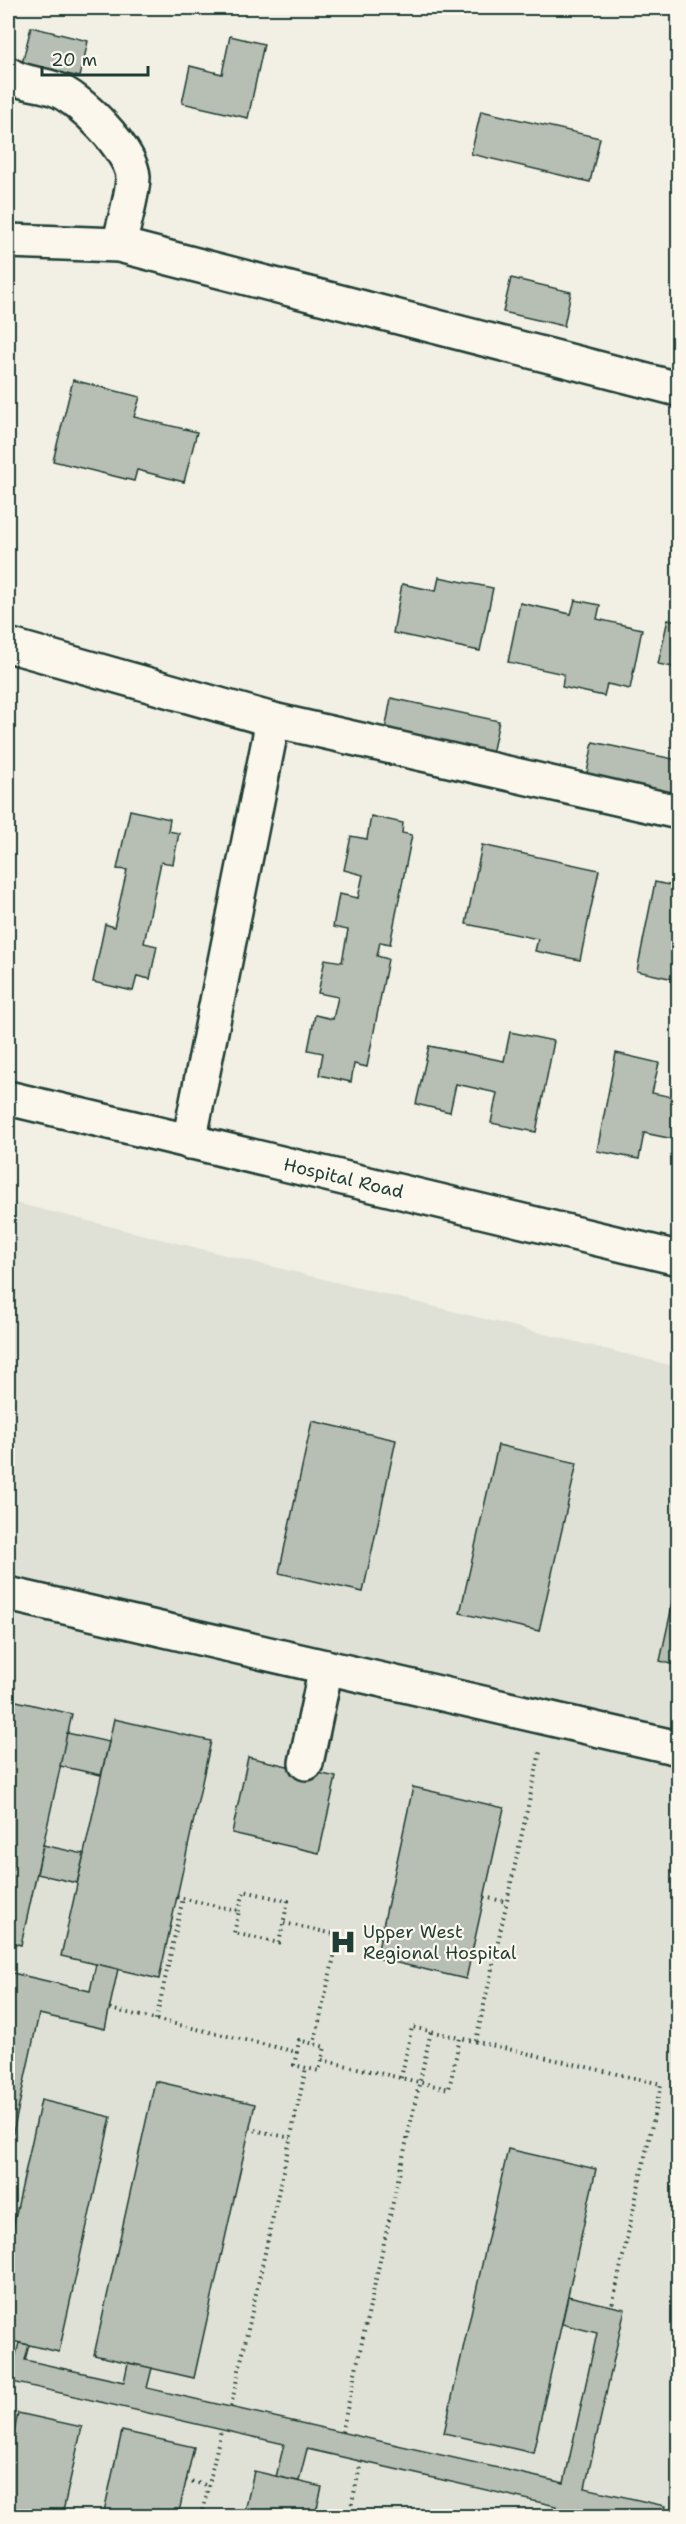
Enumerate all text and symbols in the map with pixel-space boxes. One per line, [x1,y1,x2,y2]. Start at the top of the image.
scale bar [42,39,148,77]
text: 20 m [51,48,97,72]
street label: Hospital Road [281,1152,406,1204]
place label: Upper West Regional Hospital [363,1920,517,1965]
hospital icon: Upper West Regional Hospital [328,1927,358,1957]

